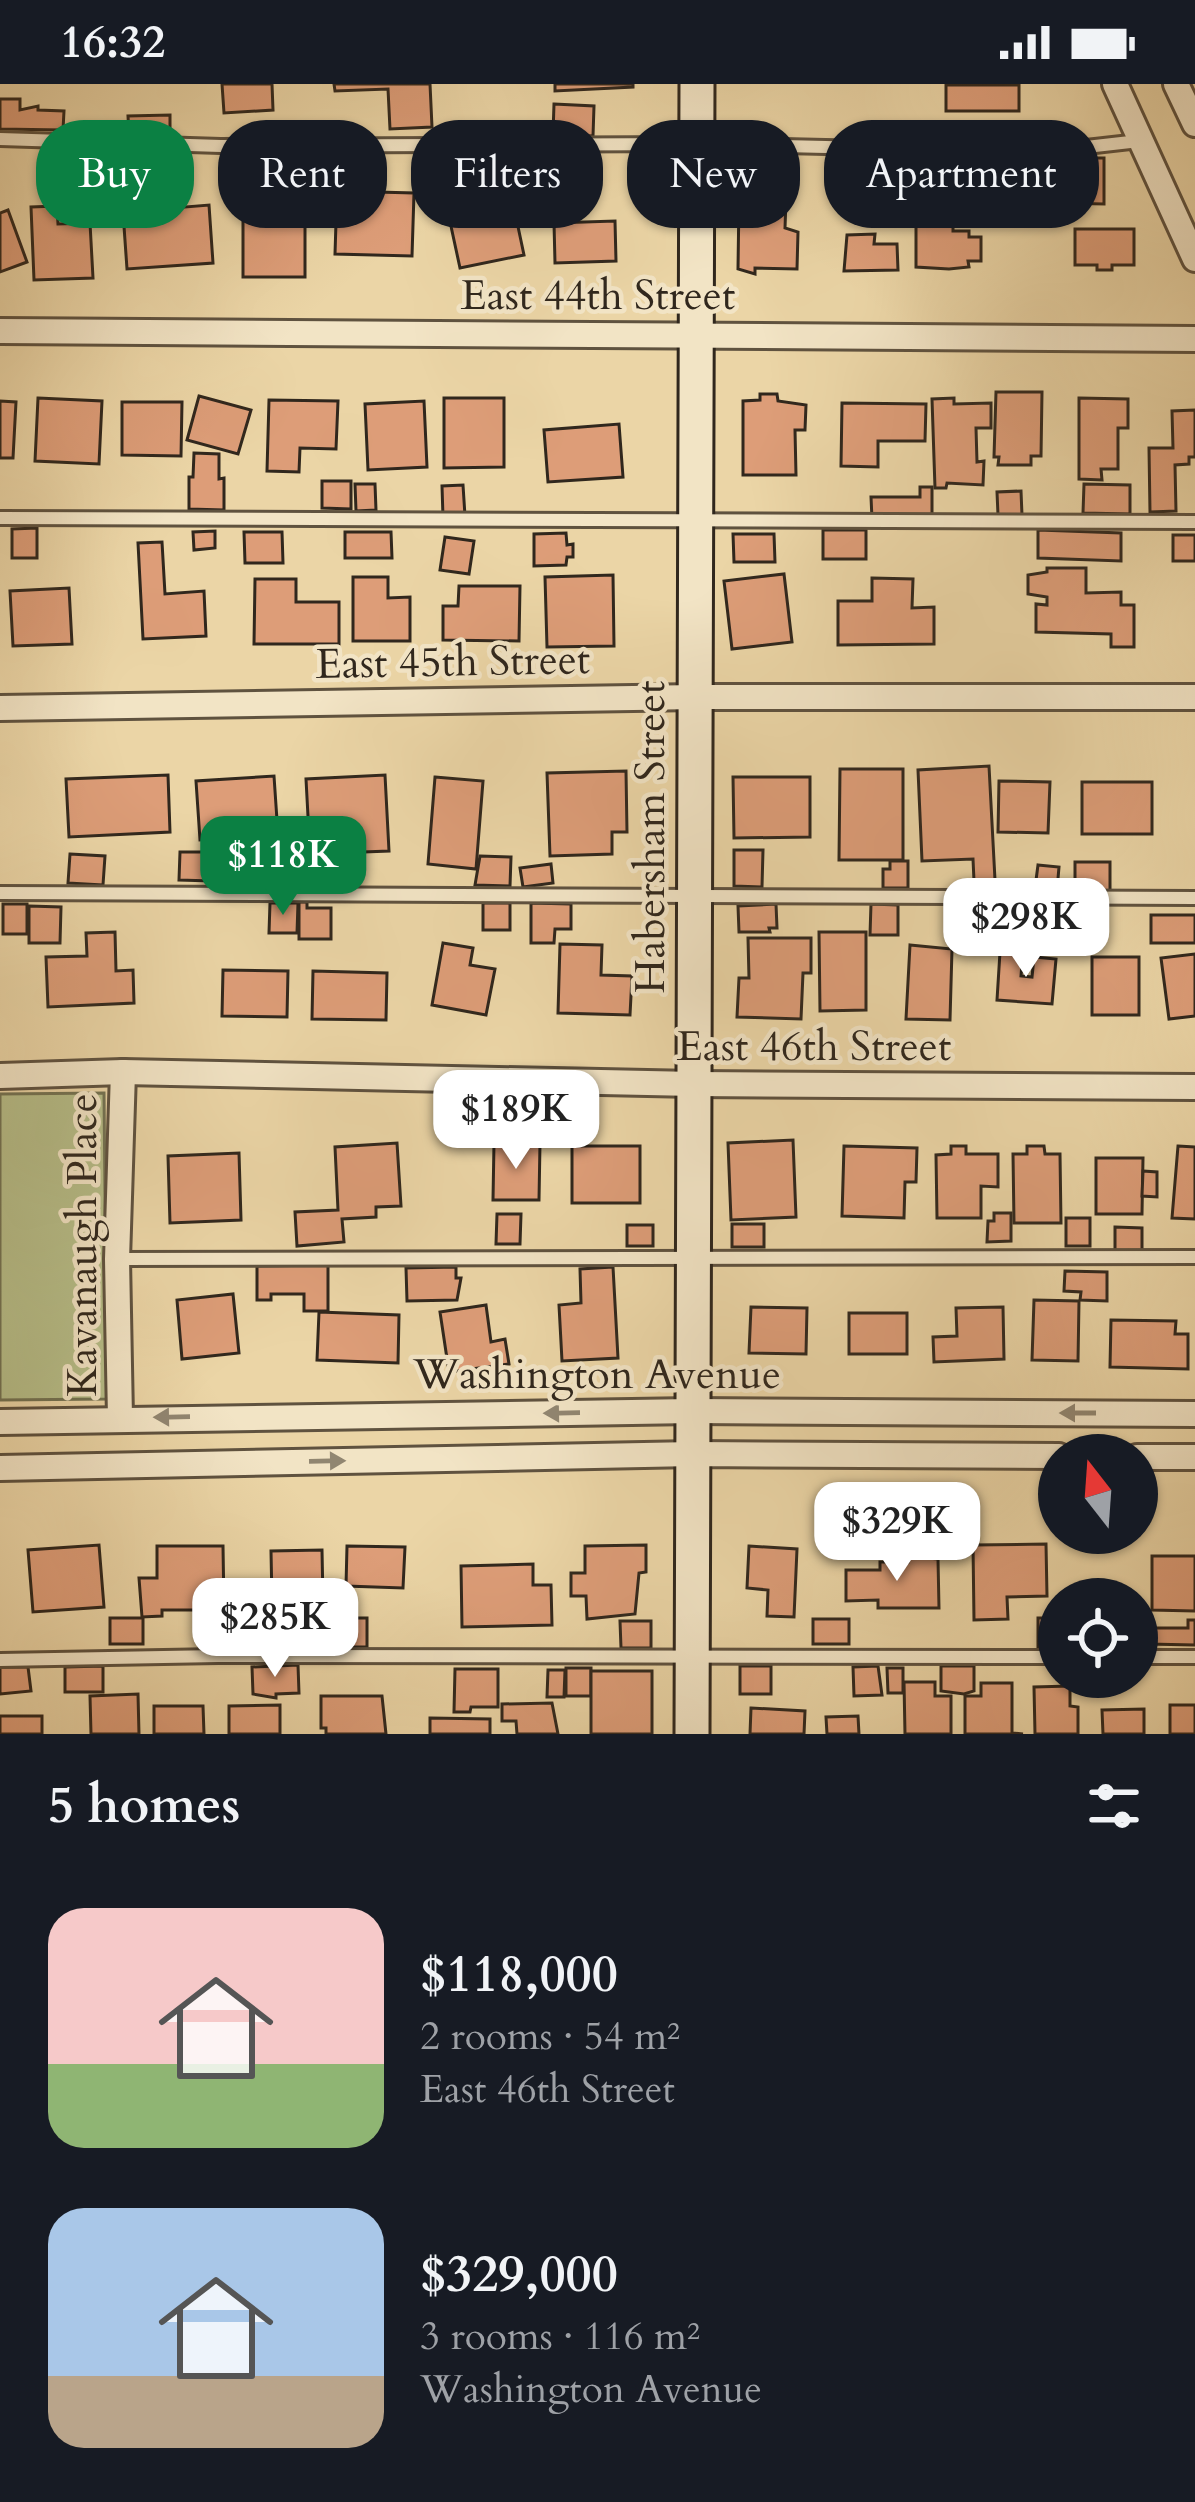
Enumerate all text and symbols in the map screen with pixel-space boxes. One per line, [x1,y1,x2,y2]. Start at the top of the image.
text: 16:32 [60,12,165,73]
chip: Buy [36,120,194,228]
chip: Rent [218,120,387,228]
chip: Filters [411,120,603,228]
chip: New [627,120,800,228]
chip: Apartment [824,120,1099,228]
street label: East 44th Street [461,267,735,324]
street label: East 45th Street [315,631,591,693]
street label: Habersham Street [622,680,679,994]
pin: $118K [199,816,367,918]
text: $118K [227,828,339,881]
pin: $298K [942,878,1110,980]
text: $298K [970,890,1082,943]
street label: East 46th Street [677,1018,951,1075]
pin: $189K [432,1070,600,1172]
text: $189K [460,1082,572,1135]
street label: Kavanaugh Place [54,1093,111,1397]
street label: Washington Avenue [412,1346,781,1403]
one-way arrow [542,1403,580,1422]
one-way arrow [1058,1403,1096,1423]
one-way arrow [152,1408,190,1427]
north arrow [1038,1434,1158,1554]
map controls [1038,1434,1158,1698]
one-way arrow [309,1451,347,1470]
pin: $329K [813,1482,981,1584]
text: $329K [841,1494,953,1547]
pin: $285K [191,1578,359,1680]
button: locate [1038,1578,1158,1698]
text: $285K [219,1590,331,1643]
text: 5 homes [48,1771,240,1841]
icon: filters [1081,1773,1147,1839]
text: $118,000 [420,1940,618,2010]
icon: home [144,1956,288,2100]
text: 2 rooms · 54 m² [420,2010,680,2063]
text: East 46th Street [420,2063,675,2116]
text: $329,000 [420,2240,618,2310]
icon: home [144,2256,288,2400]
text: 3 rooms · 116 m² [420,2310,700,2363]
text: Washington Avenue [420,2363,762,2416]

